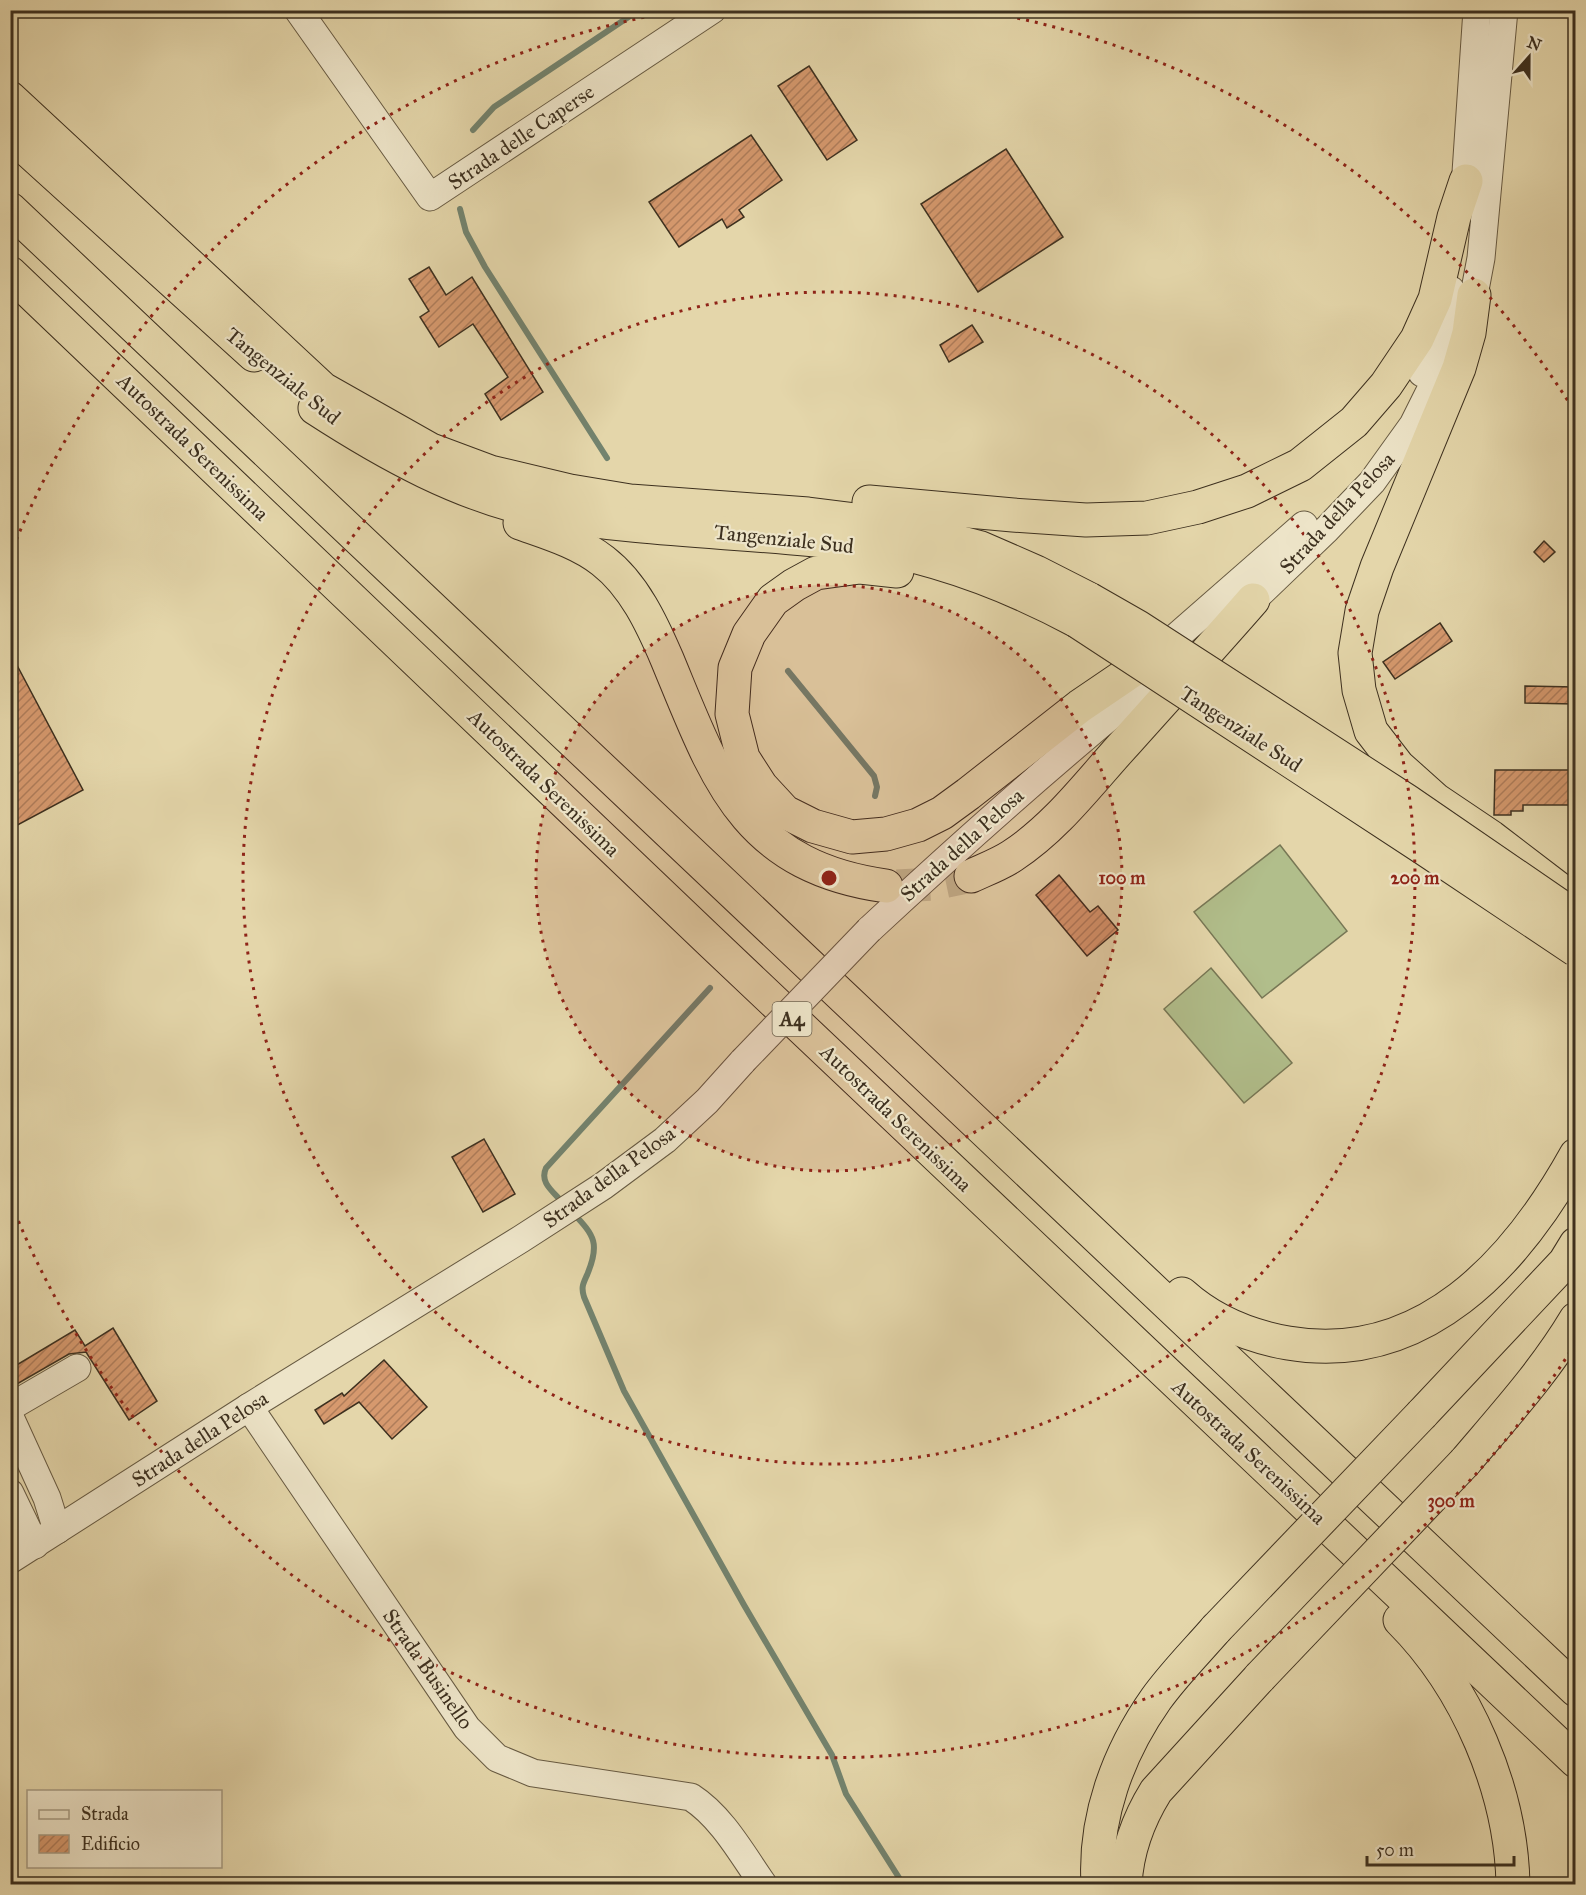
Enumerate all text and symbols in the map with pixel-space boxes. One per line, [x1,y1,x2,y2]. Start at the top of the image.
north arrow [1499,27,1559,87]
text: N [1524,32,1544,55]
street label: Strada delle Caperse [443,78,599,196]
street label: Tangenziale Sud [220,322,346,431]
street label: Autostrada Serenissima [111,367,274,526]
street label: Strada della Pelosa [1274,447,1400,579]
street label: Tangenziale Sud [713,519,856,559]
street label: Tangenziale Sud [1175,680,1307,778]
street label: Autostrada Serenissima [462,703,625,862]
street label: Strada della Pelosa [895,783,1029,907]
text: 100 m [1099,867,1146,889]
text: 200 m [1391,867,1440,889]
centre of rings [819,868,839,888]
road number: A4 [772,1002,812,1036]
street label: Autostrada Serenissima [814,1038,977,1197]
street label: Strada della Pelosa [538,1120,680,1234]
street label: Autostrada Serenissima [1166,1373,1331,1530]
street label: Strada della Pelosa [127,1385,273,1493]
text: 300 m [1427,1490,1475,1513]
street label: Strada Businello [377,1604,479,1734]
legend [27,1790,222,1868]
text: Strada [81,1803,129,1825]
scale bar [1367,1829,1514,1867]
text: Edificio [81,1833,140,1855]
text: 50 m [1376,1839,1414,1861]

